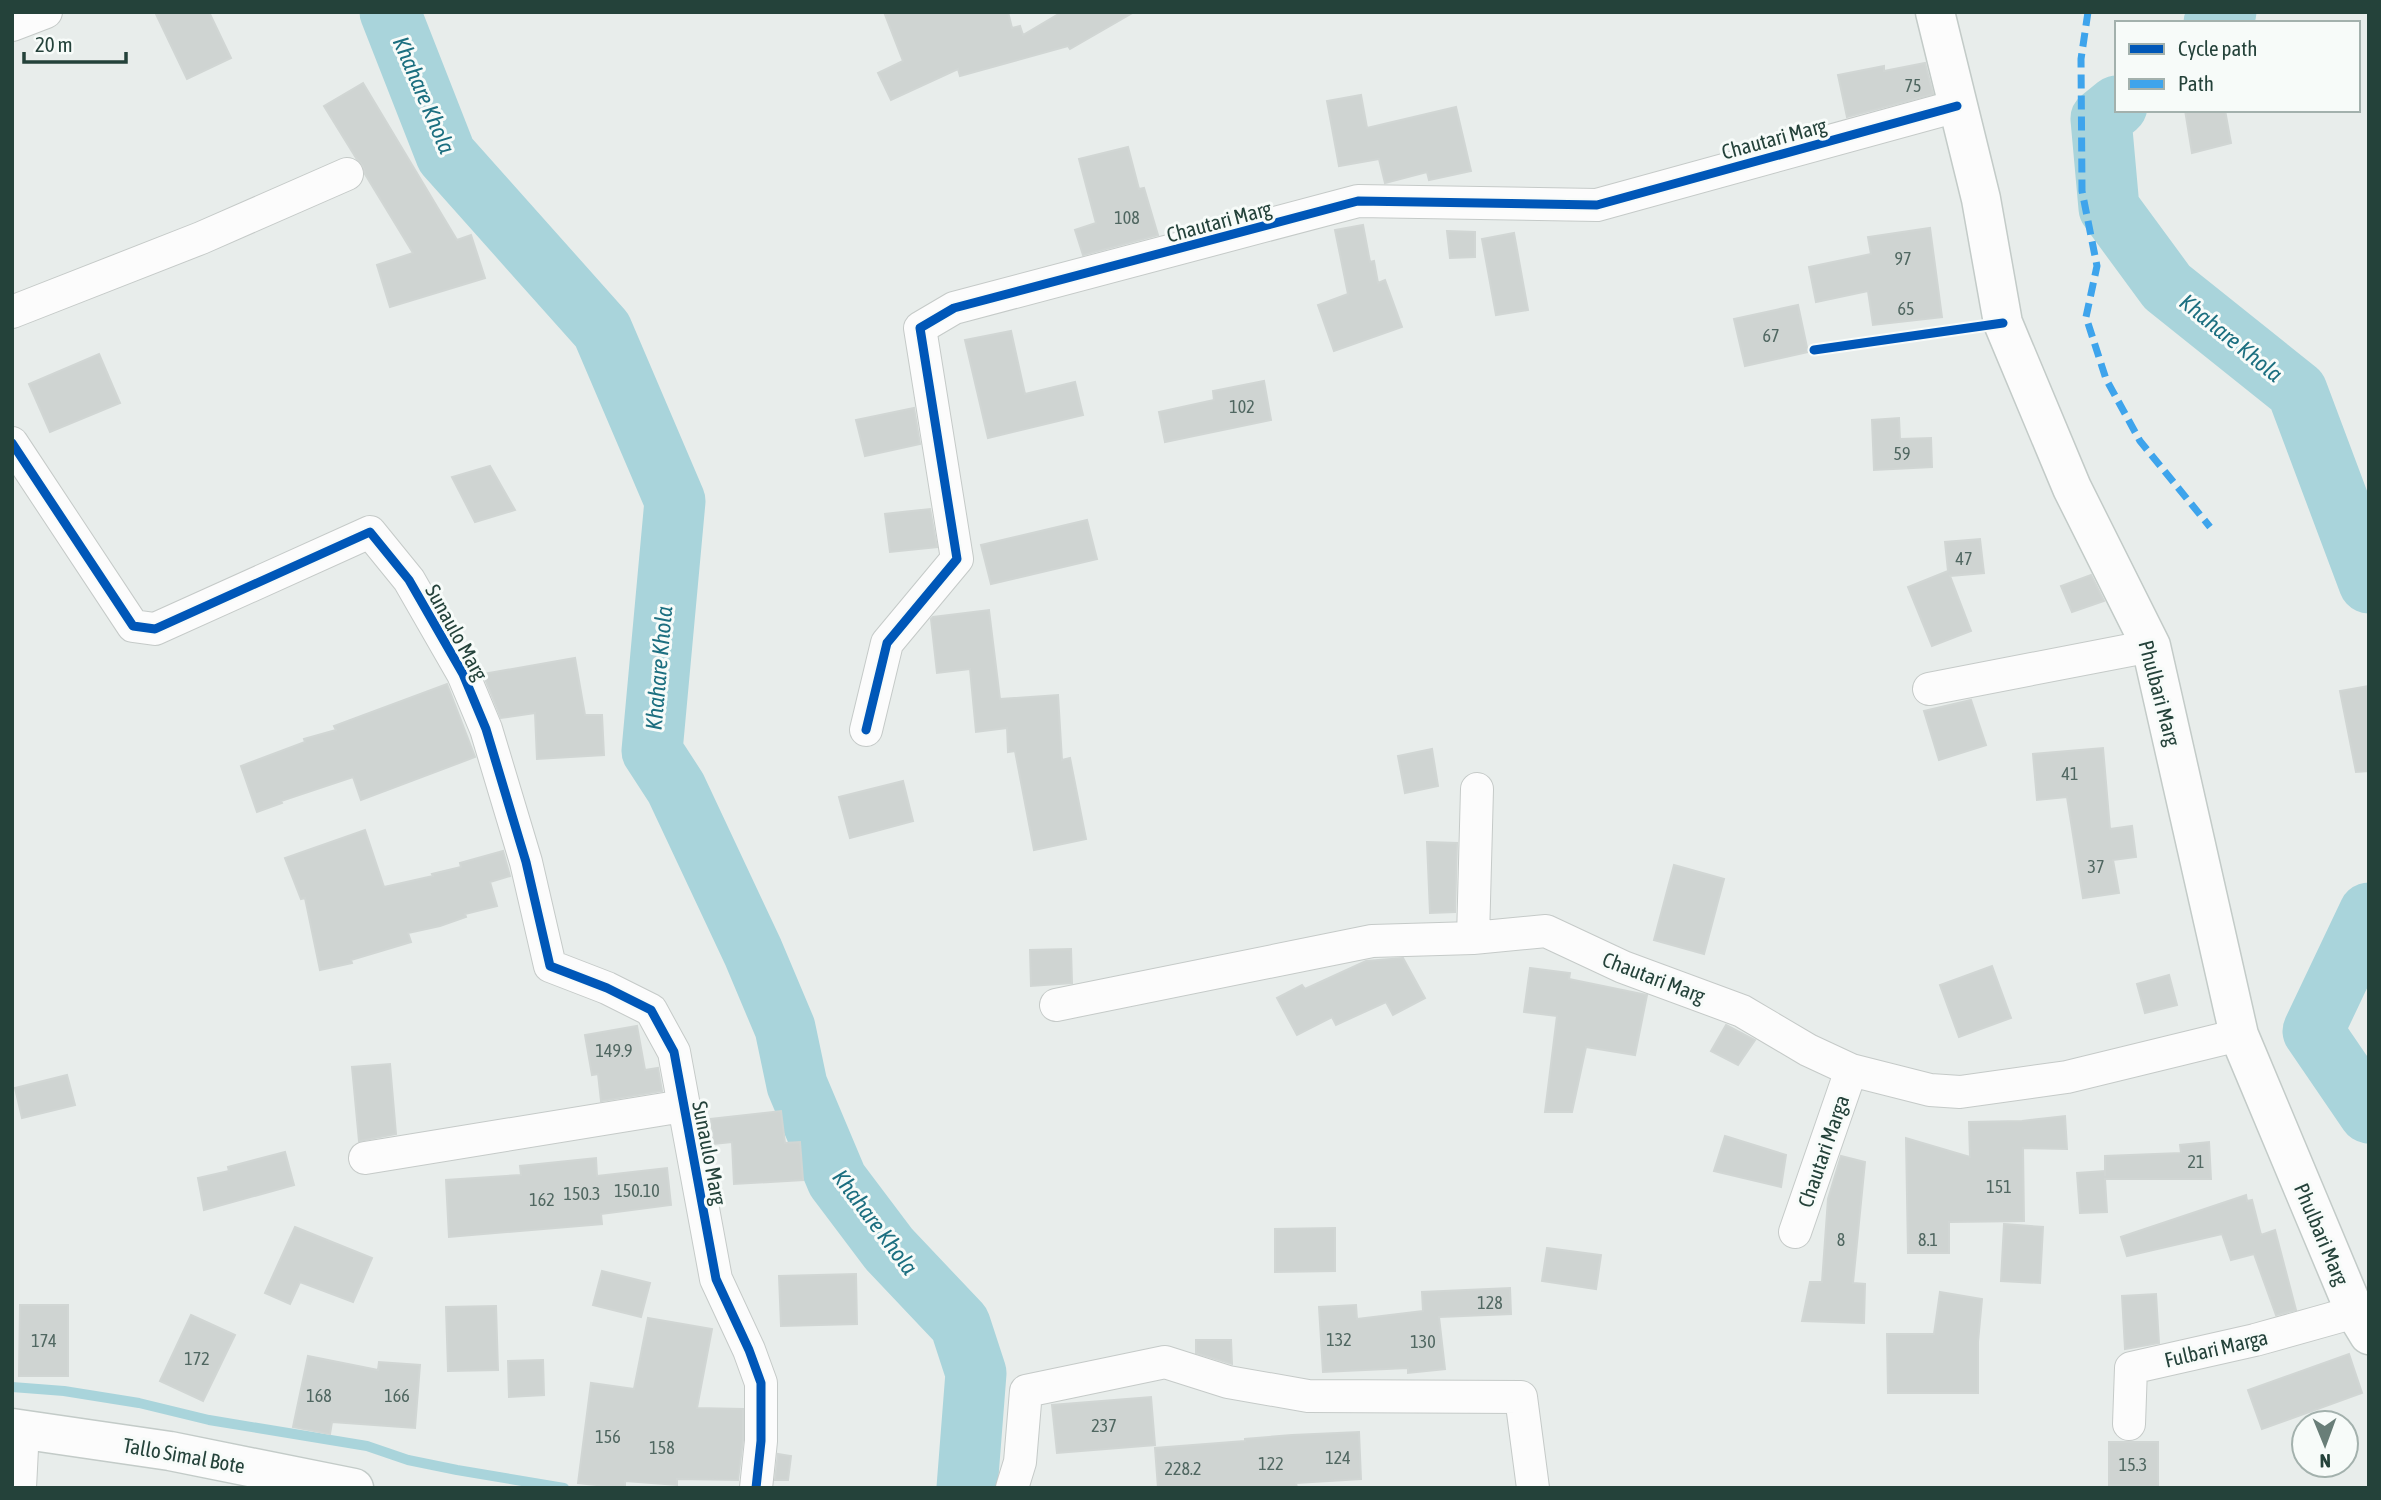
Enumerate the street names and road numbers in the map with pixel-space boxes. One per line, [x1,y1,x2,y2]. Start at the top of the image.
street label: Chautari Marg [1719,112,1829,164]
street label: Chautari Marg [1164,195,1274,247]
street label: Sunaulo Marg [421,580,493,684]
street label: Phulbari Marg [2134,638,2186,748]
street label: Chautari Marg [1599,946,1709,1008]
street label: Chautari Marga [1793,1092,1853,1210]
street label: Sunaulo Marg [688,1099,732,1207]
street label: Phulbari Marg [2290,1179,2354,1289]
street label: Fulbari Marga [2162,1324,2270,1372]
street label: Tallo Simal Bote [121,1432,247,1478]

